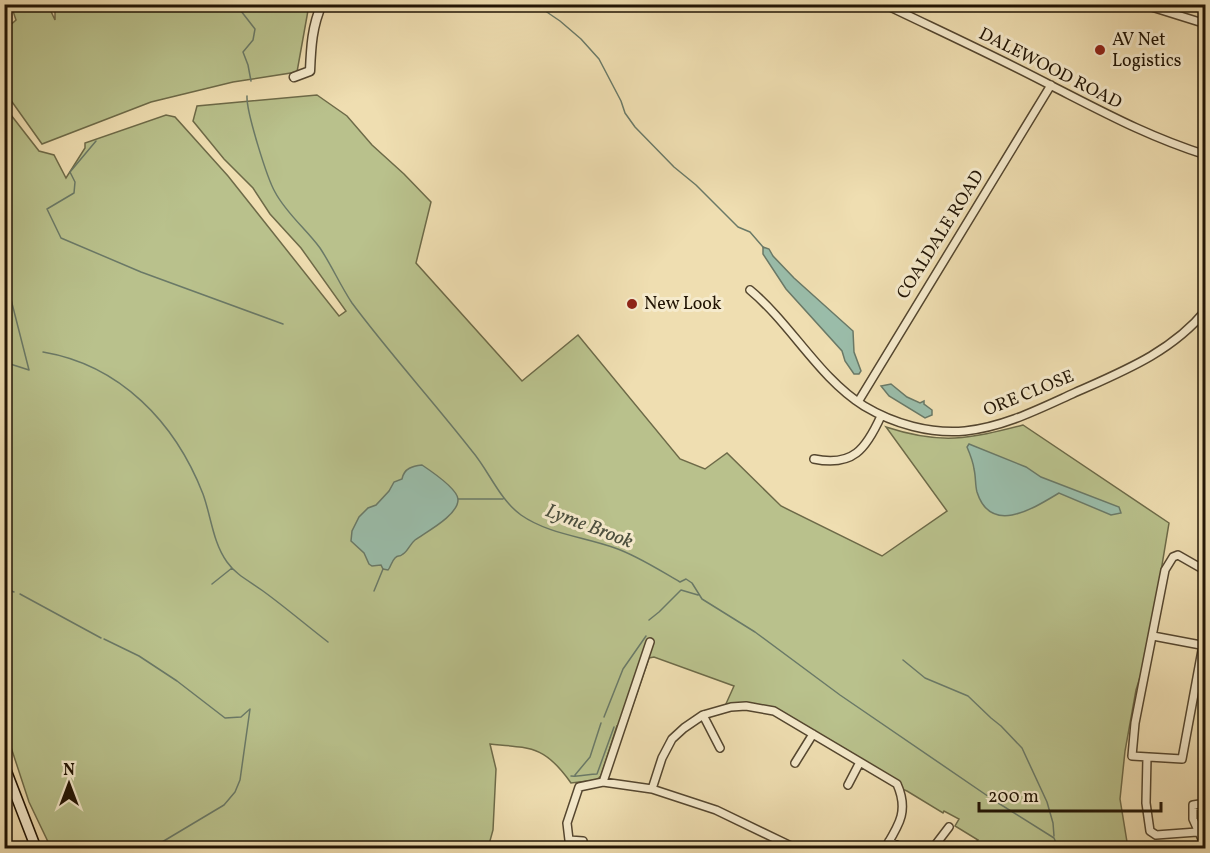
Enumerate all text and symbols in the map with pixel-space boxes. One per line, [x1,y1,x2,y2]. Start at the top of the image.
street label: DALEWOOD ROAD [974,22,1126,116]
place label: AV Net Logistics [1112,28,1181,74]
marker: AV Net Logistics [1093,43,1107,57]
street label: COALDALE ROAD [891,166,991,304]
place label: New Look [644,292,722,317]
marker: New Look [625,297,639,311]
street label: ORE CLOSE [980,364,1078,424]
water label: Lyme Brook [541,497,637,557]
north arrow [39,754,99,814]
text: N [63,760,75,782]
scale bar [979,775,1160,813]
text: 200 m [988,785,1039,810]

